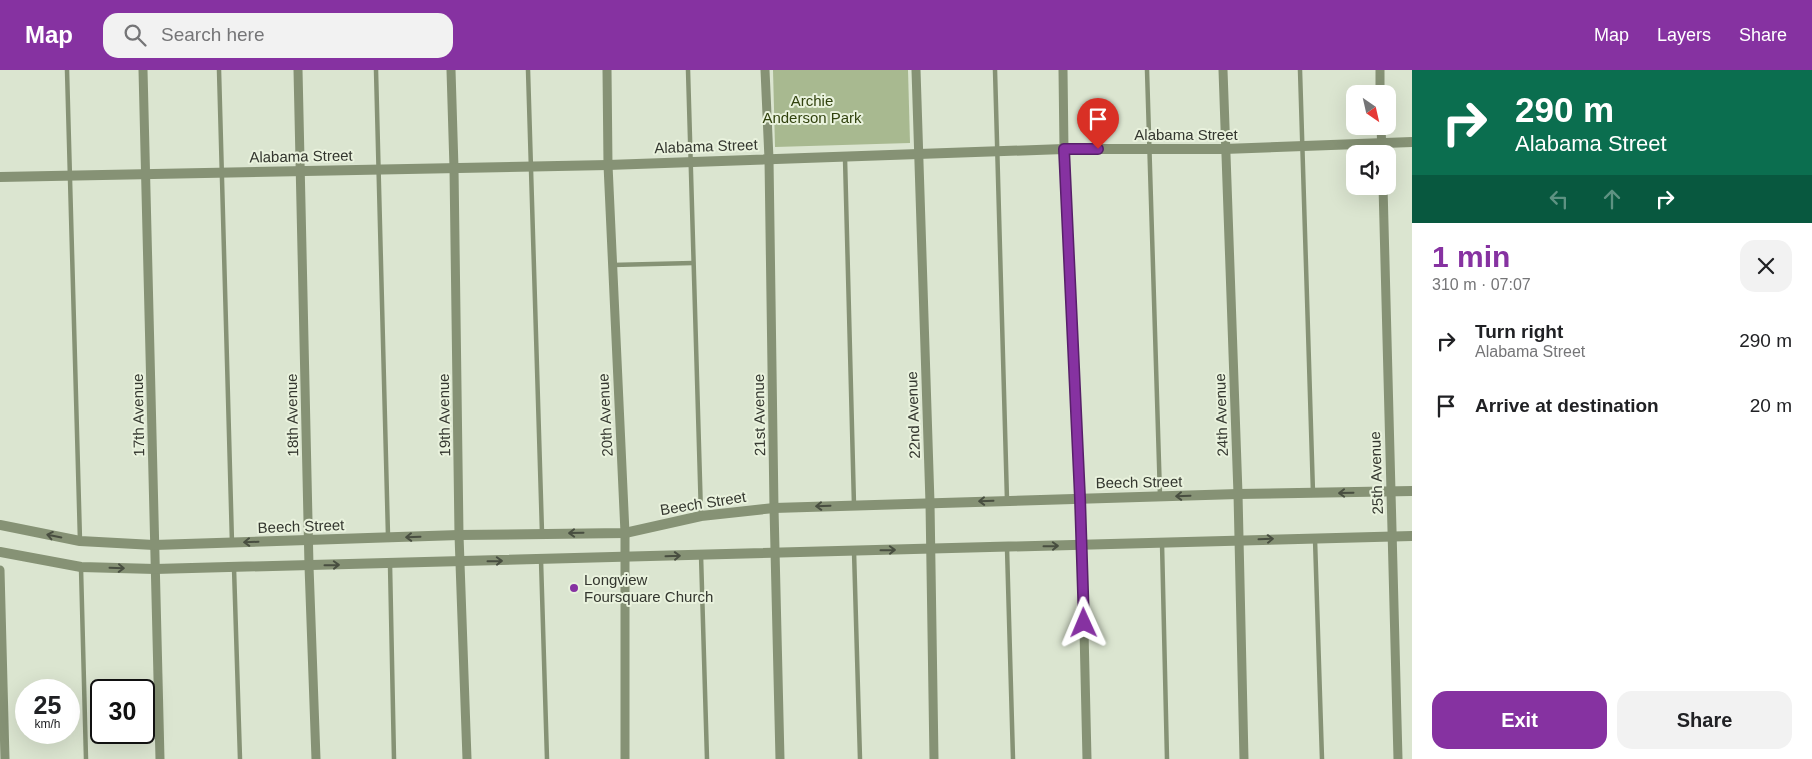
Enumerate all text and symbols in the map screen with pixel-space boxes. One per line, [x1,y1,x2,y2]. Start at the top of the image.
search box [103,13,453,58]
text: Map [25,21,73,48]
icon: search [121,21,149,49]
text: Search here [161,24,265,45]
text: Map [1594,25,1629,45]
text: Layers [1657,25,1711,45]
text: Share [1739,25,1787,45]
north arrow [1346,85,1396,135]
map controls [1346,85,1396,195]
icon: right [1432,90,1497,155]
text: 290 m [1515,90,1614,129]
park label: Archie Anderson Park [762,92,862,126]
pin [1077,98,1119,149]
icon: arrive [1084,105,1112,133]
street label: Alabama Street [1134,126,1239,143]
text: Alabama Street [1515,131,1667,156]
street label: Alabama Street [654,136,759,156]
button: sound [1346,145,1396,195]
street label: Alabama Street [249,147,354,165]
icon: left [1545,185,1573,213]
icon: ahead [1598,185,1626,213]
icon: right [1651,185,1679,213]
text: 1 min [1432,240,1510,273]
button: close [1740,240,1792,292]
text: 310 m · 07:07 [1432,276,1531,293]
text: Turn right [1475,321,1563,342]
icon: right [1432,327,1460,355]
text: 290 m [1739,330,1792,351]
text: Alabama Street [1475,343,1585,360]
street label: 22nd Avenue [903,371,923,459]
street label: 17th Avenue [129,373,147,457]
street label: 18th Avenue [283,373,301,457]
street label: 19th Avenue [435,373,453,457]
street label: 20th Avenue [594,373,616,457]
street label: 24th Avenue [1211,373,1231,457]
street label: 21st Avenue [750,374,768,456]
icon: arrive [1432,392,1460,420]
text: Arrive at destination [1475,395,1659,416]
text: 20 m [1750,395,1792,416]
street label: 25th Avenue [1366,431,1386,515]
street label: Beech Street [1095,473,1183,491]
street label: Beech Street [659,488,748,518]
one-way arrow [1338,488,1354,498]
one-way arrow [1176,491,1192,501]
one-way arrow [978,496,994,506]
one-way arrow [816,501,832,511]
street label: Beech Street [257,516,345,536]
one-way arrow [568,529,584,538]
one-way arrow [47,531,63,540]
one-way arrow [406,532,422,541]
one-way arrow [1257,534,1273,544]
one-way arrow [243,537,260,547]
one-way arrow [1042,541,1058,550]
one-way arrow [880,545,896,554]
one-way arrow [665,551,681,561]
one-way arrow [486,556,502,566]
one-way arrow [324,560,340,570]
one-way arrow [109,563,125,573]
place label: Longview Foursquare Church [584,571,713,605]
marker: Longview Foursquare Church [568,582,580,594]
position arrow [1057,596,1109,648]
speed limit sign: 30 [90,679,155,744]
text: 25 [34,691,61,719]
button: Exit [1432,691,1607,749]
button: Share [1617,691,1792,749]
text: km/h [34,717,61,731]

